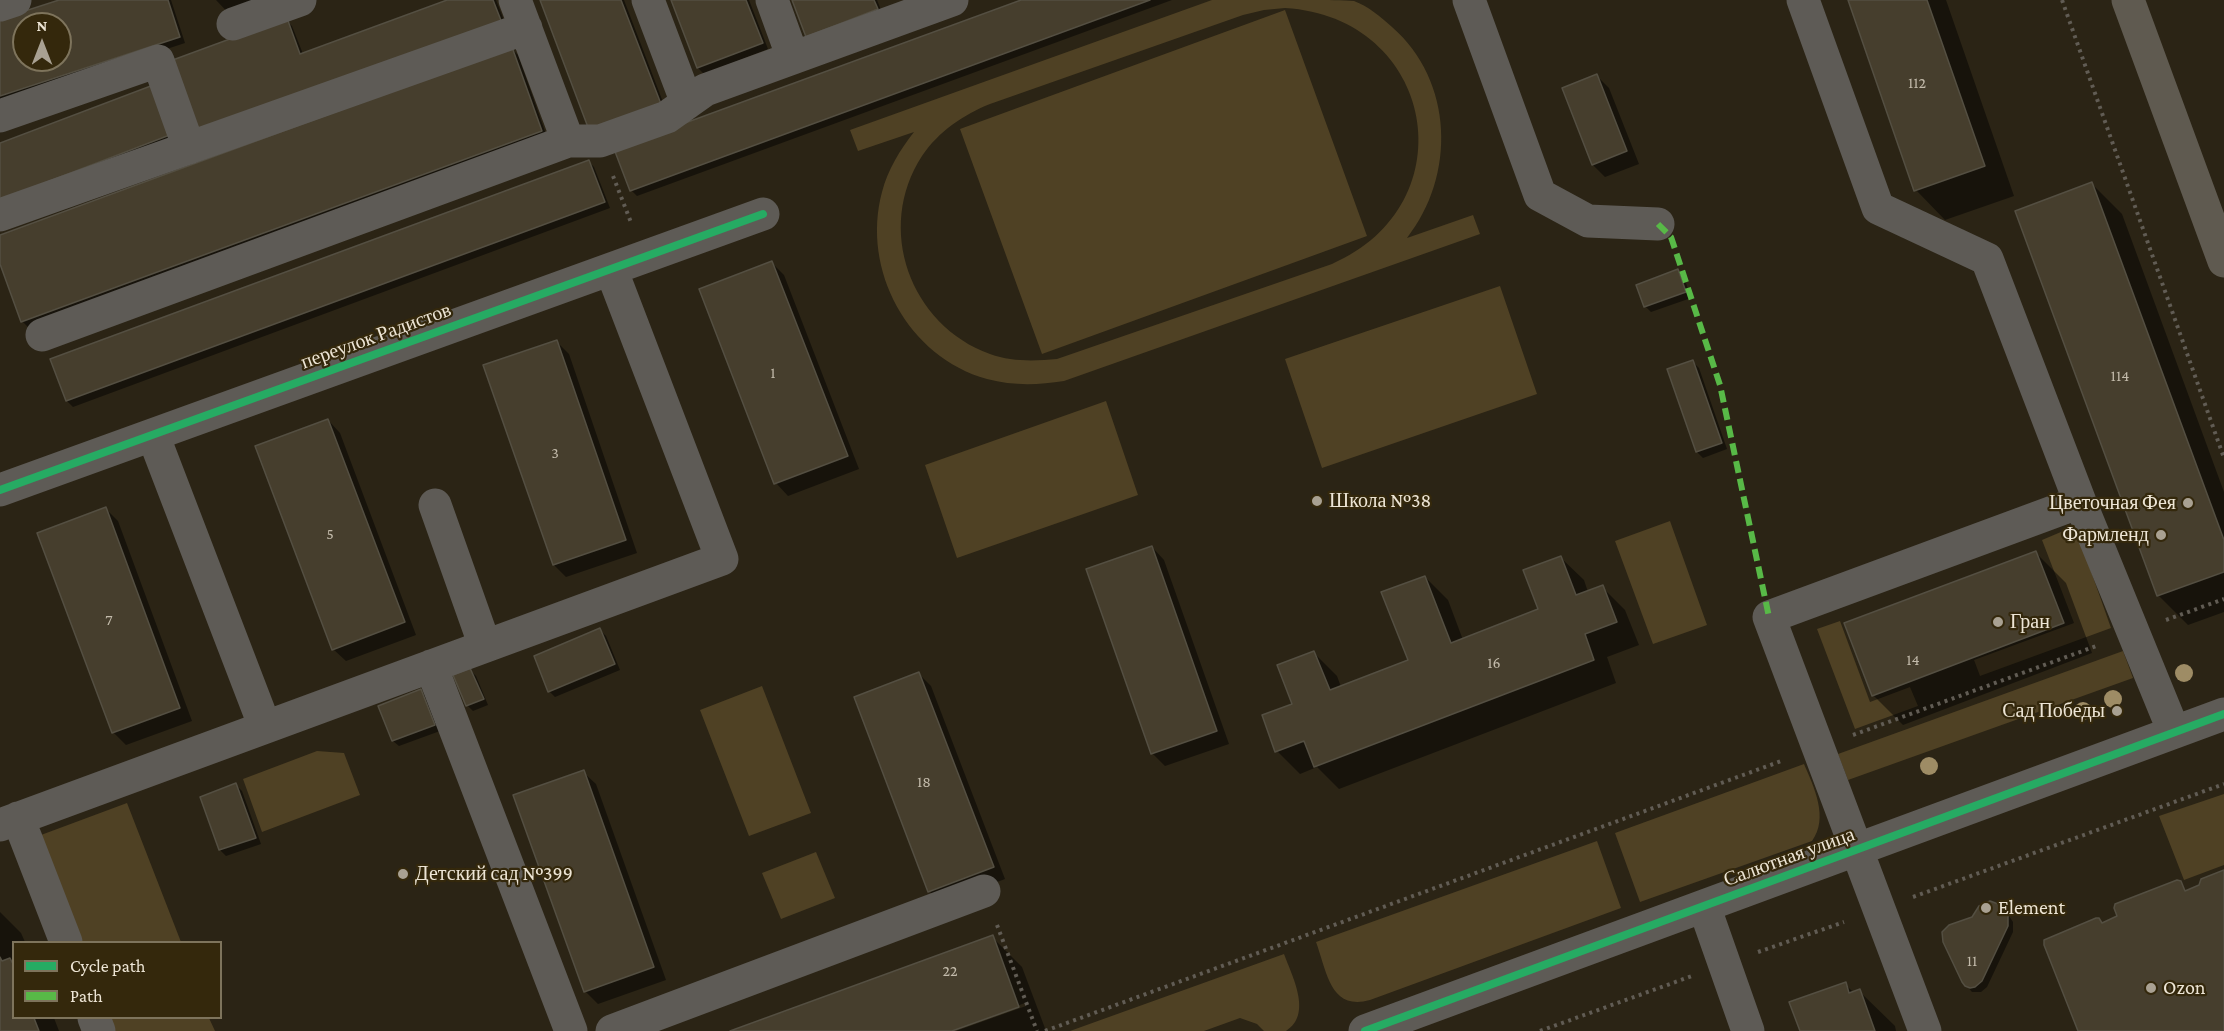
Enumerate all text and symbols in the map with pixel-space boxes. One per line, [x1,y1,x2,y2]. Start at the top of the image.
north arrow [12,12,72,72]
text: N [37,17,47,34]
house number: 112 [1908,73,1926,93]
street label: переулок Радистов [298,298,454,374]
house number: 1 [770,363,776,383]
house number: 114 [2111,366,2129,386]
house number: 3 [551,443,559,463]
place label: Школа №38 [1329,489,1431,513]
place label: Цветочная Фея [2049,491,2176,515]
marker: Школа №38 [1310,494,1324,508]
marker: Цветочная Фея [2181,496,2195,510]
place label: Фармленд [2062,523,2149,547]
house number: 5 [326,524,334,544]
marker: Фармленд [2154,528,2168,542]
house number: 7 [105,610,113,630]
place label: Гран [2010,610,2050,634]
marker: Гран [1991,615,2005,629]
house number: 14 [1906,650,1920,670]
house number: 16 [1487,653,1501,673]
place label: Сад Победы [2002,699,2105,723]
marker: Сад Победы [2110,704,2124,718]
house number: 18 [917,772,931,792]
street label: Салютная улица [1720,822,1858,892]
place label: Детский сад №399 [415,862,573,886]
marker: Детский сад №399 [396,867,410,881]
place label: Element [1998,896,2065,920]
marker: Element [1979,901,1993,915]
legend [12,941,222,1019]
house number: 11 [1967,951,1977,971]
text: Cycle path [70,956,145,976]
house number: 22 [942,961,958,981]
place label: Ozon [2163,976,2206,1000]
marker: Ozon [2144,981,2158,995]
text: Path [70,986,103,1006]

